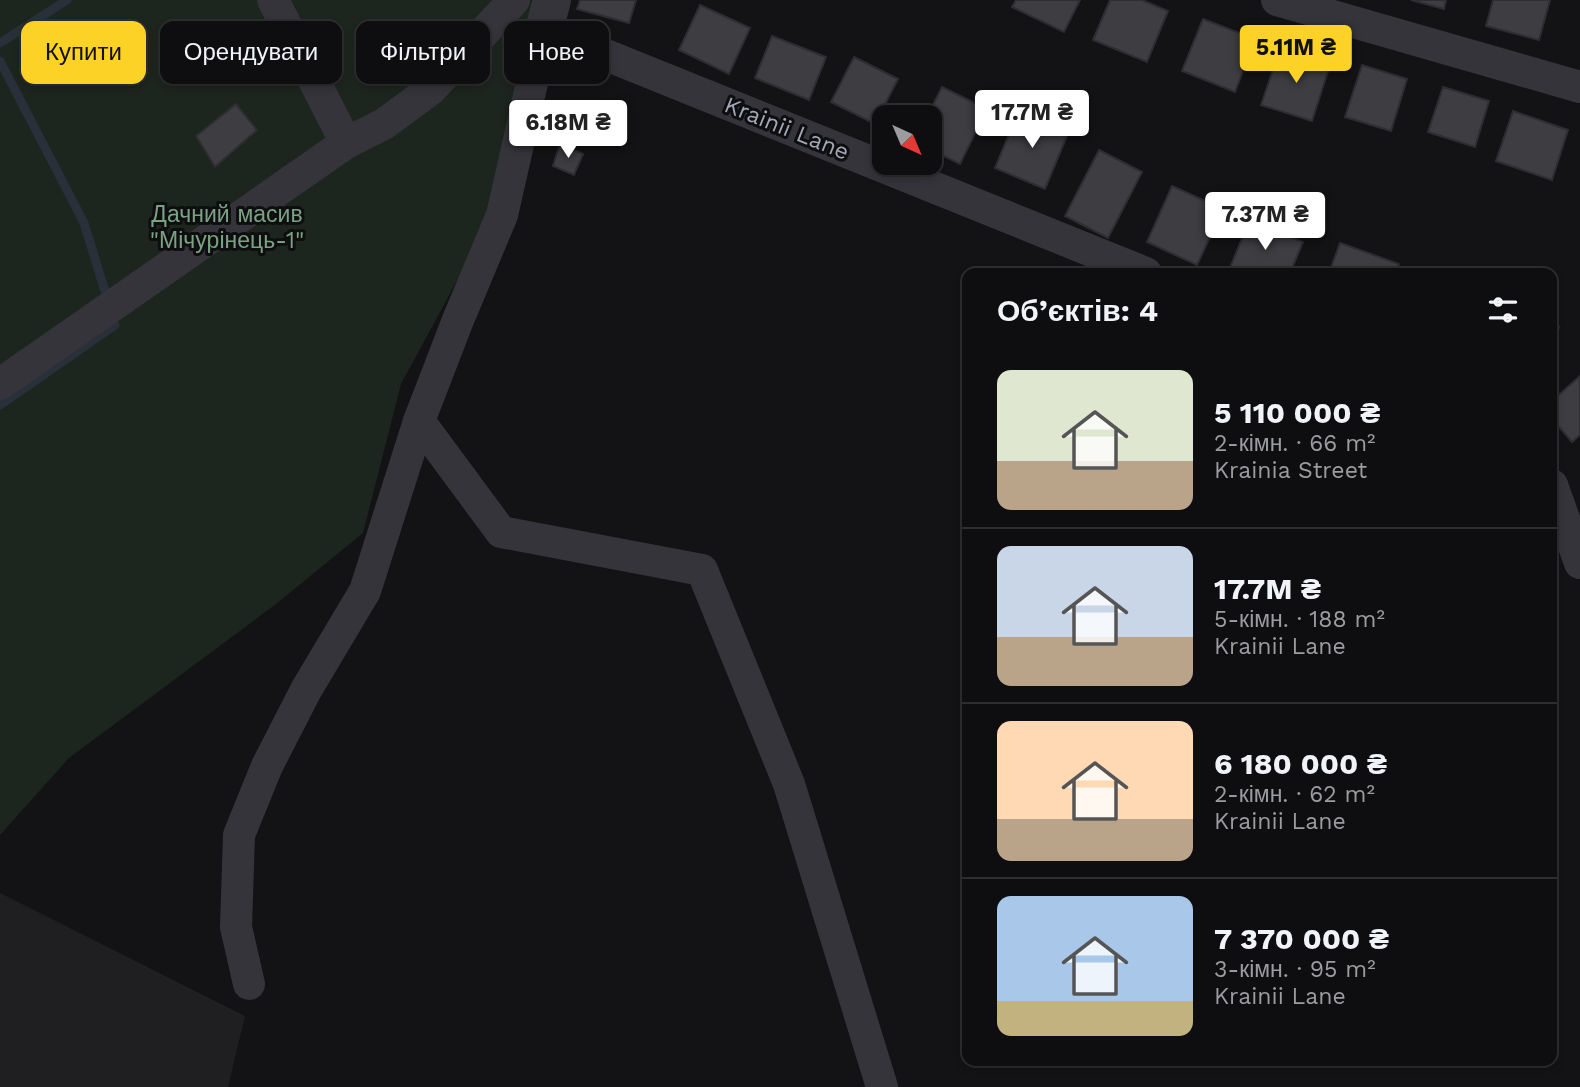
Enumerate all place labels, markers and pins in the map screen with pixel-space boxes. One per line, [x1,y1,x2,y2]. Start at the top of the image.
pin: 5.11M ₴ [1231,25,1361,85]
pin: 17.7M ₴ [967,90,1097,150]
pin: 6.18M ₴ [503,100,633,160]
pin: 7.37M ₴ [1200,192,1330,252]

